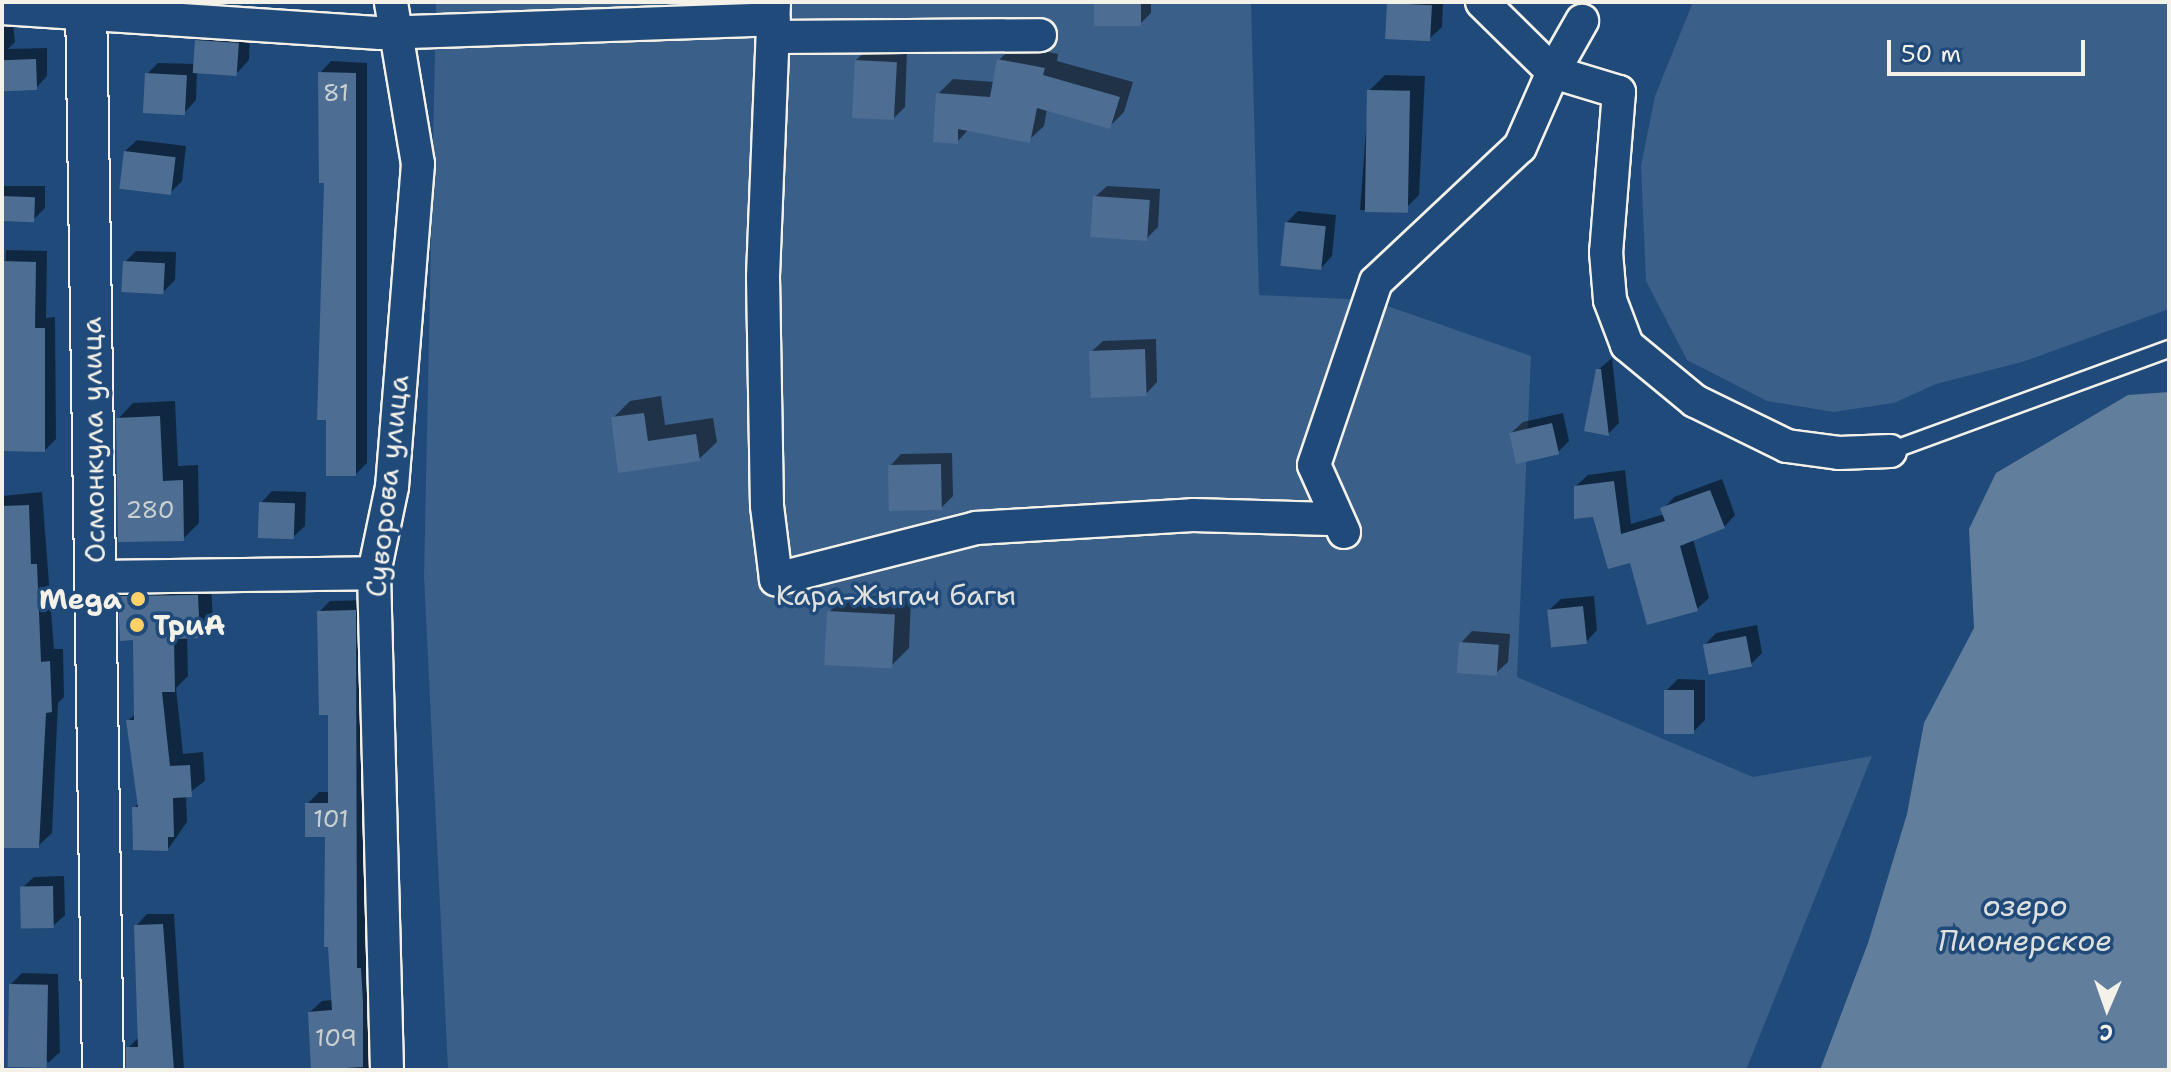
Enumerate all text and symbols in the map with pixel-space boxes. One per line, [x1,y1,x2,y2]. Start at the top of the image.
scale bar [1891,24,2089,74]
text: 50 m [1901,38,1961,70]
house number: 81 [323,80,349,108]
street label: Осмонкула улица [74,316,112,564]
street label: Суворова улица [359,373,415,599]
house number: 280 [125,497,175,525]
park label: Кара-Жыгач багы [776,578,1016,612]
place label: Mega [39,582,122,616]
marker: Mega [129,590,147,608]
place label: ТриА [153,608,225,642]
marker: ТриА [128,616,146,634]
house number: 101 [313,806,349,834]
water label: озеро Пионерское [1938,888,2112,958]
north arrow [2067,968,2147,1048]
text: С [2099,1018,2113,1047]
house number: 109 [315,1025,357,1053]

